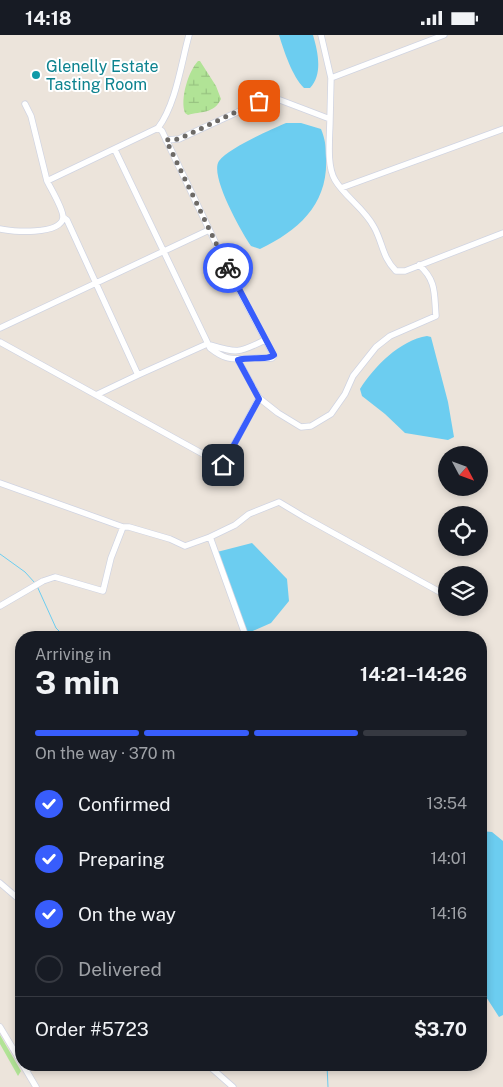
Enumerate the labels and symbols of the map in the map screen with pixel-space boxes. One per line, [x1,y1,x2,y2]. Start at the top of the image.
place label: Glenelly Estate Tasting Room [46,57,159,94]
marker: Glenelly Estate Tasting Room [30,69,42,81]
pin [238,80,280,122]
courier [203,243,253,293]
pin [202,444,244,486]
north arrow [438,446,488,496]

